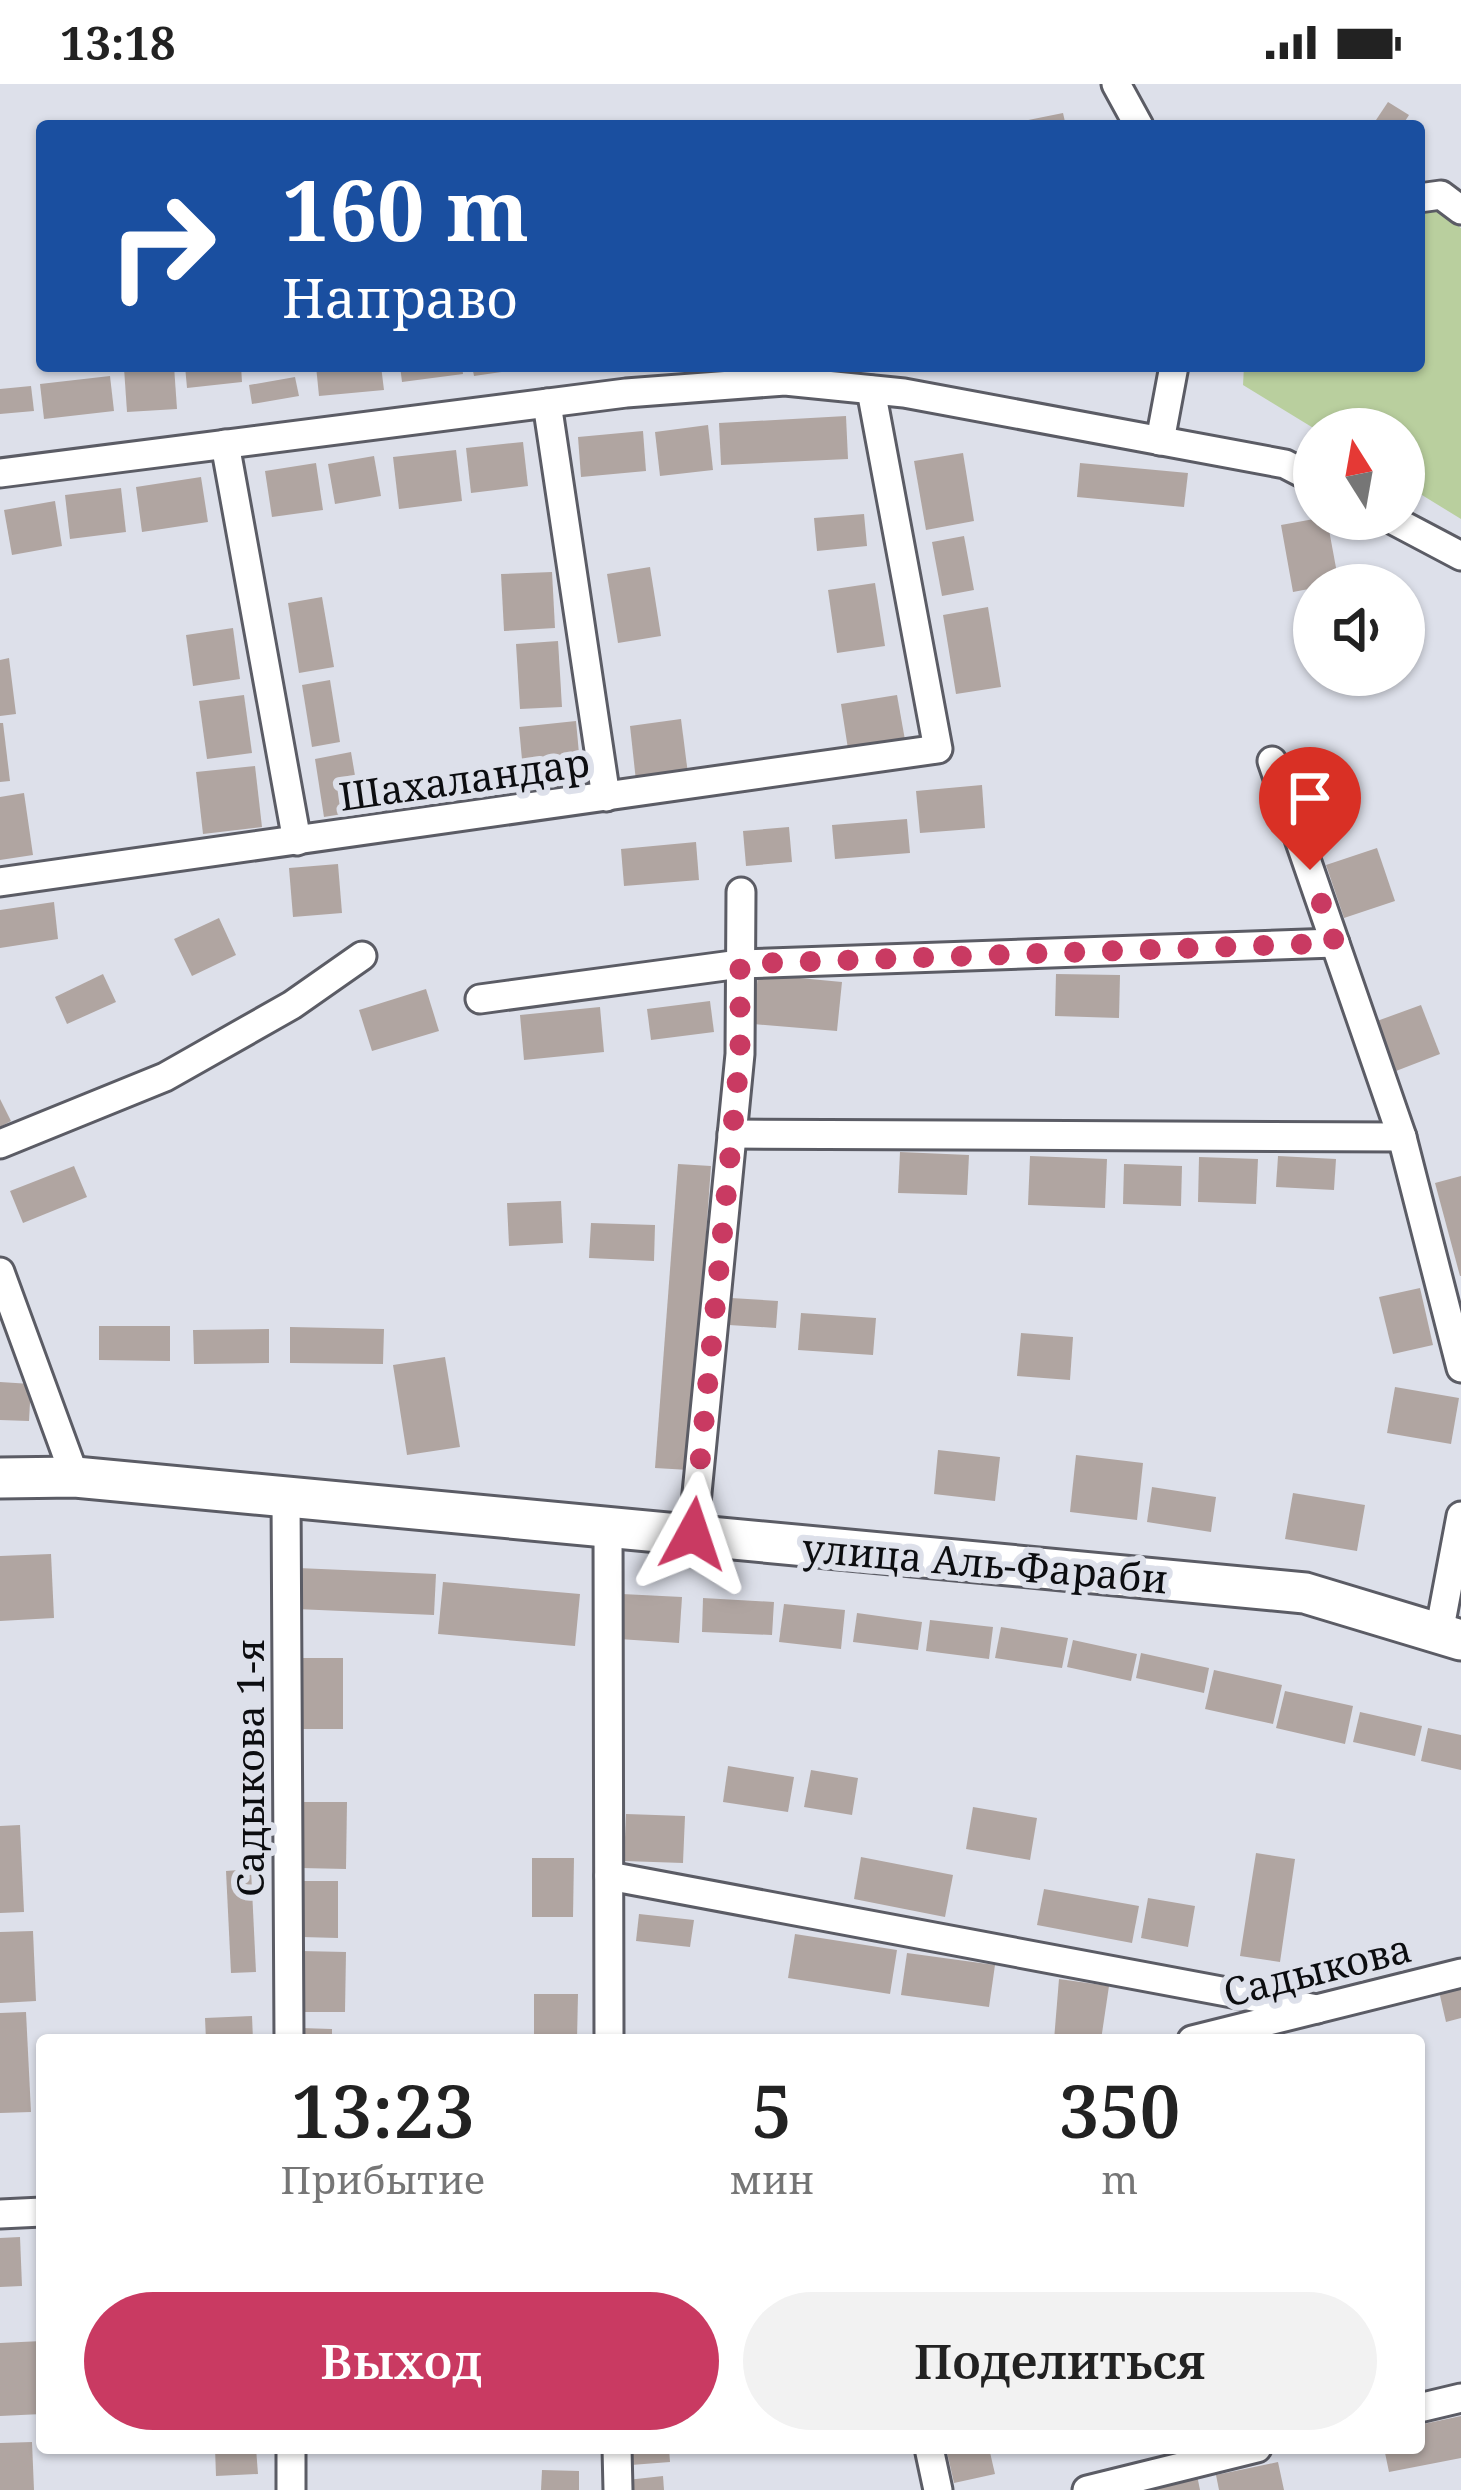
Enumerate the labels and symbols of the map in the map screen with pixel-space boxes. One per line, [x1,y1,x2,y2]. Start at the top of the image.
north arrow [1293,408,1425,540]
street label: Шахаландар [335,734,593,822]
pin [1259,747,1361,870]
position arrow [630,1471,756,1597]
street label: улица Аль-Фараби [800,1520,1170,1604]
street label: Садыкова 1-я [222,1639,275,1897]
street label: Садыкова [1218,1920,1416,2018]

